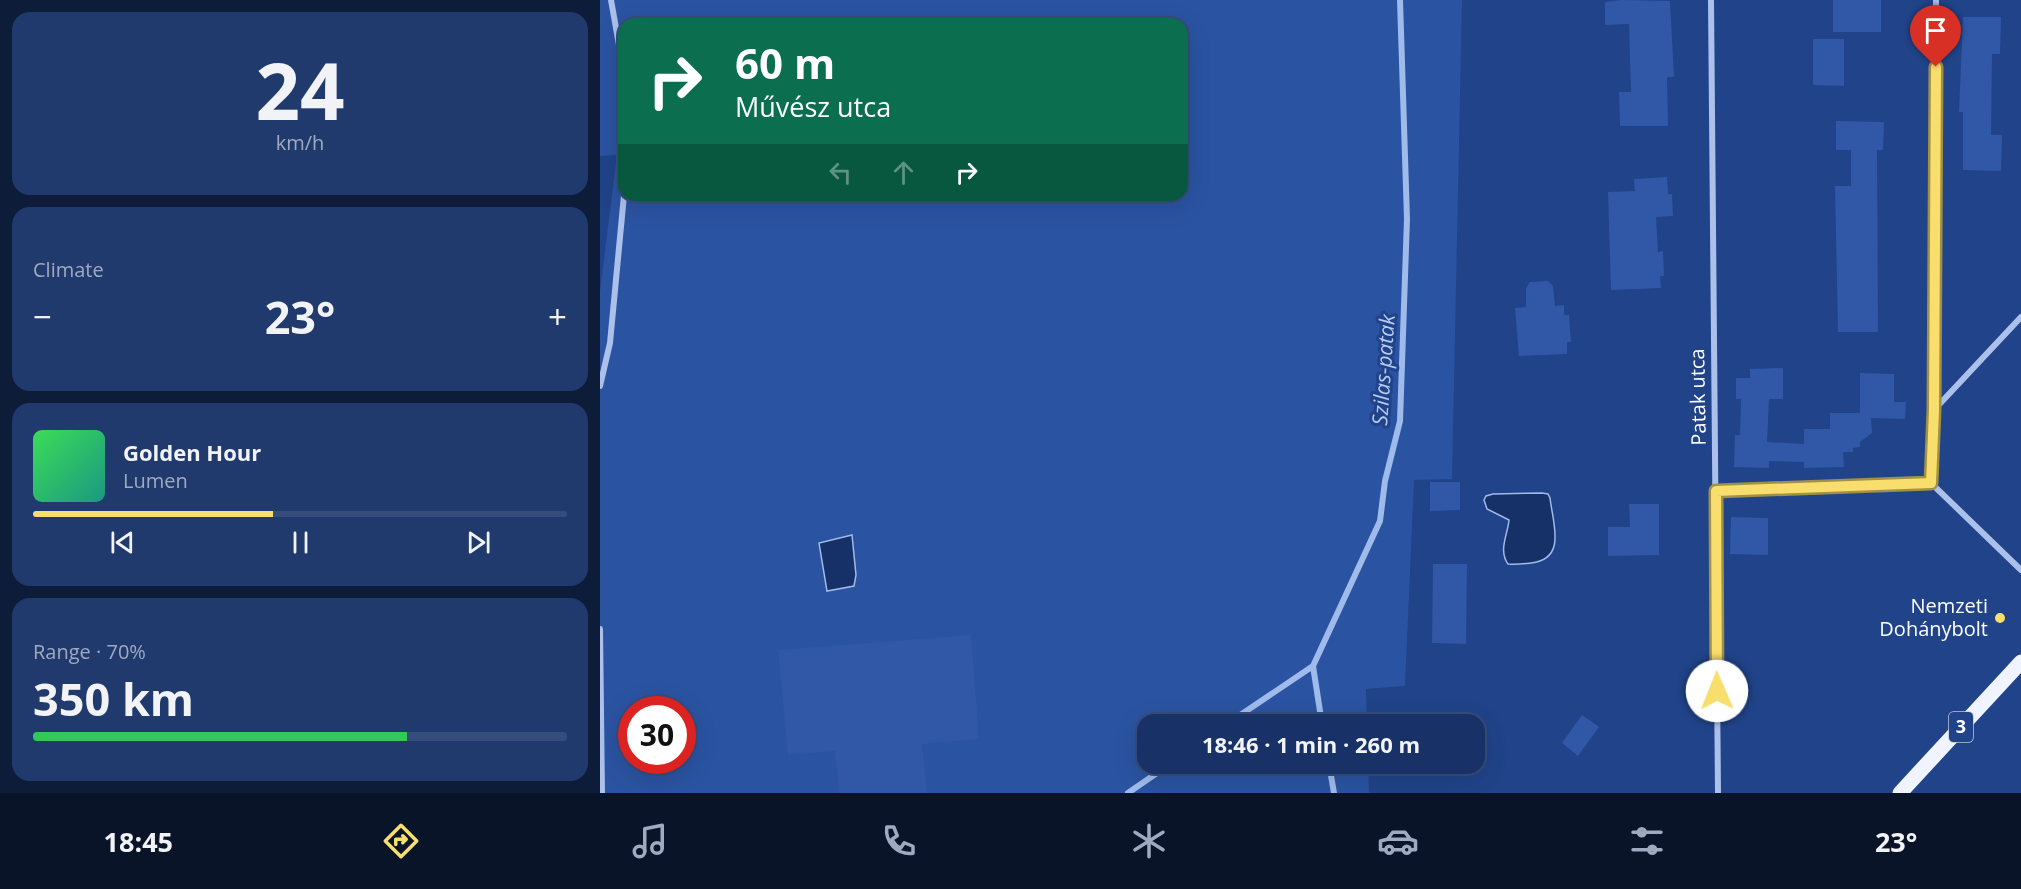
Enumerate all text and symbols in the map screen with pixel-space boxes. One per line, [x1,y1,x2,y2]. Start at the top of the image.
pin [1910,5,1961,67]
icon: arrive [1919,14,1952,47]
text: 60 m [735,34,835,91]
text: 24 [255,37,345,143]
icon: right [636,42,714,120]
text: Művész utca [735,88,891,125]
text: km/h [276,129,324,156]
icon: left [824,156,857,189]
icon: ahead [887,156,920,189]
icon: right [950,156,983,189]
text: Climate [33,256,104,283]
text: 23° [265,286,335,347]
text: − [33,294,52,339]
text: + [548,294,567,339]
water label: Szilas-patak [1365,313,1401,426]
street label: Patak utca [1683,348,1712,446]
text: Golden Hour [123,437,261,467]
text: Lumen [123,467,188,494]
icon: previous [106,526,139,559]
icon: pause [284,526,317,559]
icon: next [462,526,495,559]
place label: Nemzeti Dohánybolt [1879,592,1988,642]
marker: Nemzeti Dohánybolt [1993,611,2007,625]
text: Range · 70% [33,638,146,665]
position arrow [1685,659,1749,723]
text: 350 km [33,668,194,729]
speed limit sign: 30 [618,696,696,774]
road number: 3 [1949,712,1973,742]
text: 18:46 · 1 min · 260 m [1202,729,1420,759]
icon: directions [380,820,422,862]
icon: music [629,820,671,862]
icon: phone [878,820,920,862]
icon: climate [1128,820,1170,862]
icon: car [1377,820,1419,862]
icon: filters [1626,820,1668,862]
text: 18:45 [104,823,173,860]
text: 23° [1875,823,1917,860]

